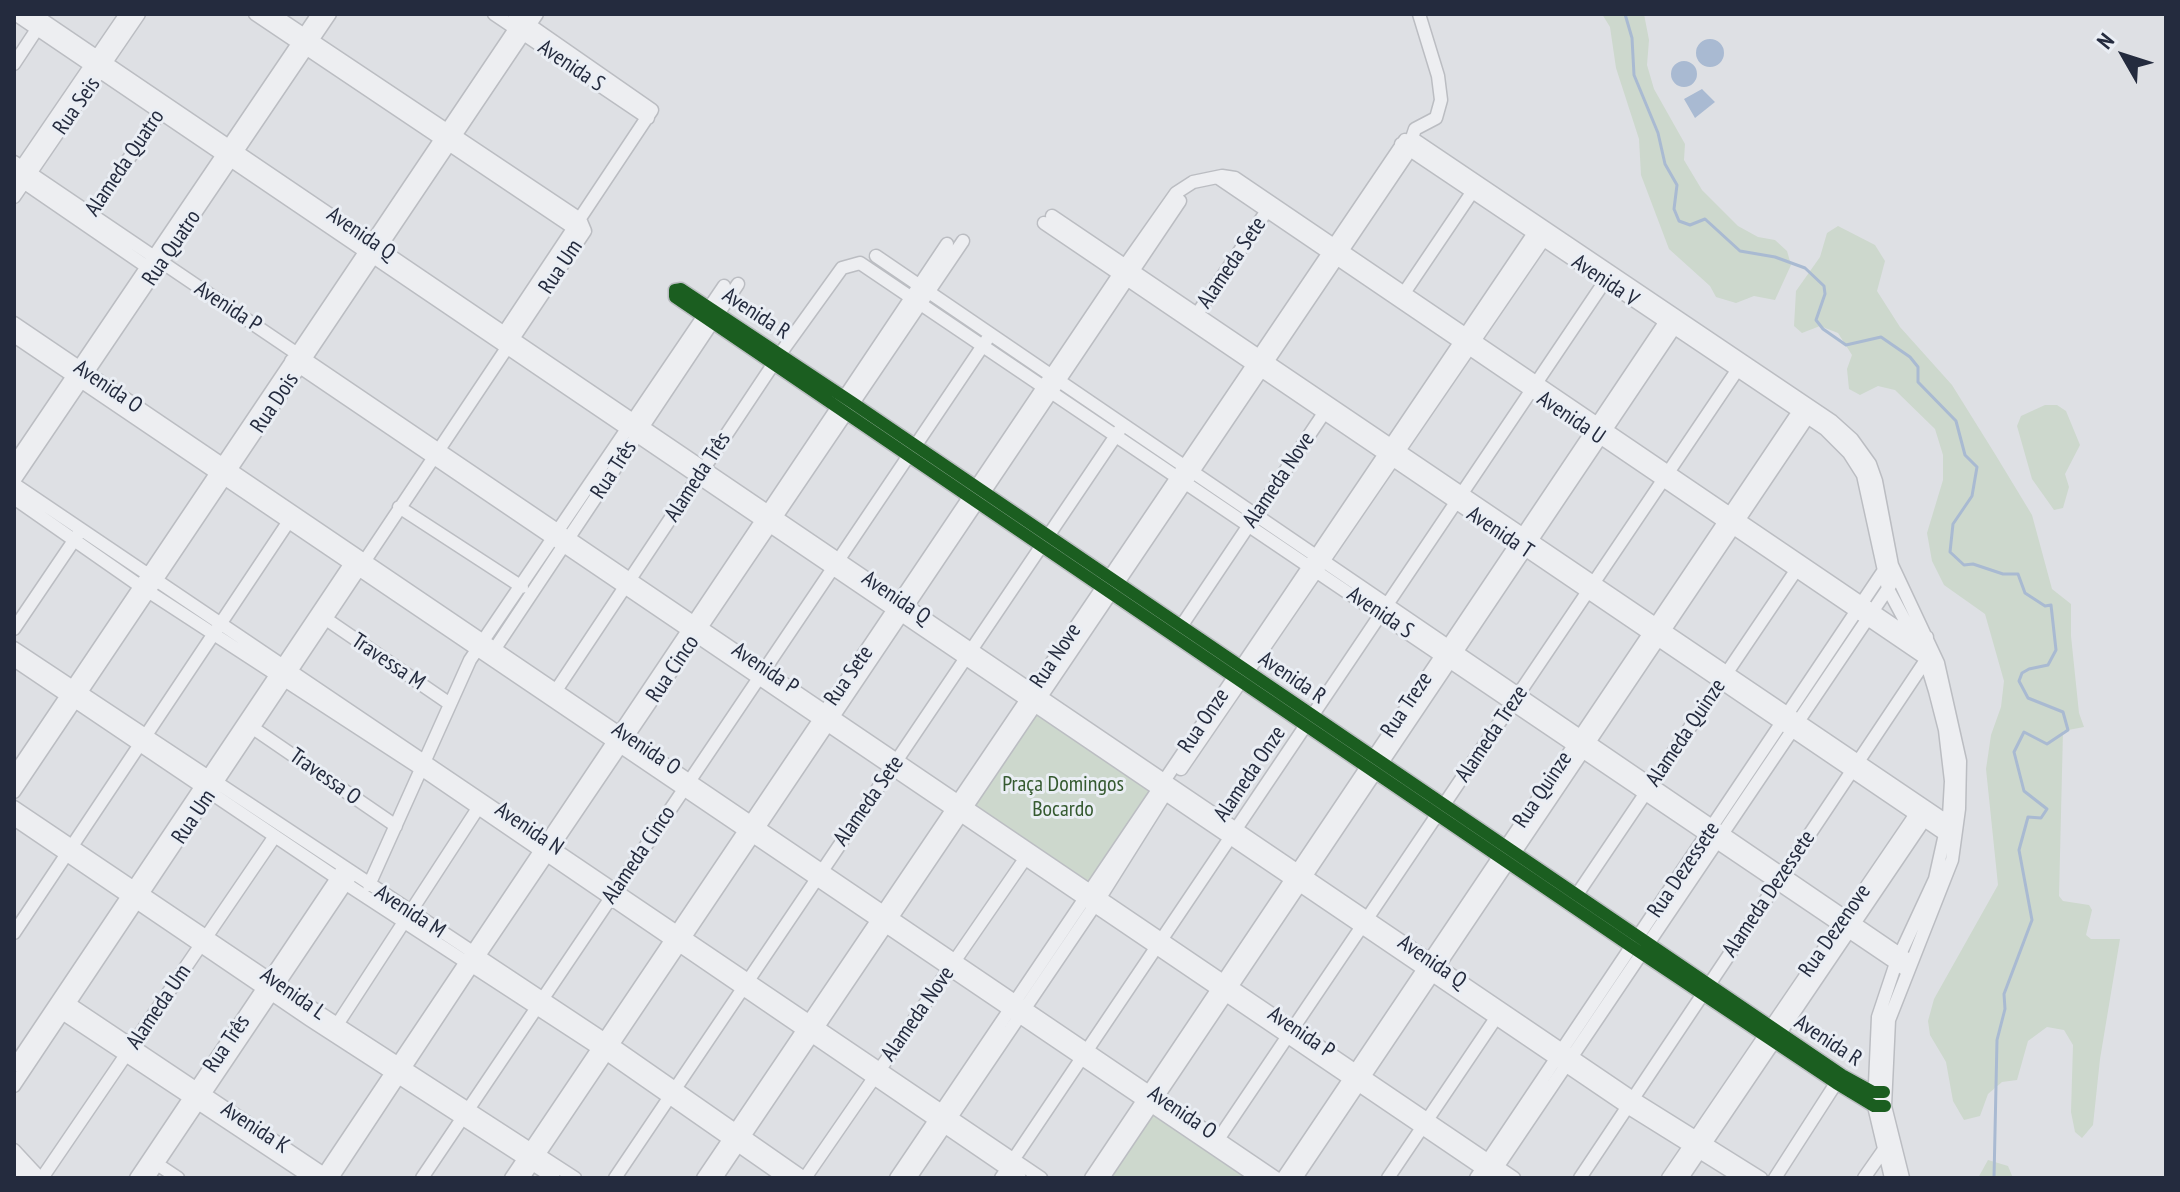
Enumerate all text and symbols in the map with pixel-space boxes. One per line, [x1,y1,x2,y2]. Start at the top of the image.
north arrow [2084,16,2164,96]
text: N [2091,27,2120,54]
street label: Avenida S [533,34,609,98]
street label: Rua Seis [48,72,106,140]
street label: Alameda Quatro [80,105,170,221]
street label: Avenida Q [322,202,400,266]
street label: Rua Quatro [137,205,207,291]
street label: Alameda Sete [1192,212,1272,314]
street label: Rua Um [533,235,589,299]
street label: Avenida V [1567,249,1643,313]
street label: Avenida P [189,276,267,338]
street label: Avenida R [717,282,795,346]
street label: Avenida O [69,355,147,419]
street label: Rua Dois [245,368,305,438]
street label: Avenida U [1532,386,1610,450]
street label: Alameda Três [659,427,737,527]
street label: Alameda Nove [1237,427,1321,533]
street label: Rua Três [585,436,643,504]
street label: Avenida T [1462,501,1538,565]
street label: Avenida Q [857,566,935,630]
street label: Avenida S [1342,581,1418,645]
street label: Rua Nove [1025,619,1087,693]
street label: Travessa M [346,628,430,696]
street label: Rua Cinco [641,631,705,707]
street label: Avenida P [727,637,803,701]
street label: Rua Sete [819,641,879,711]
street label: Avenida R [1253,646,1331,710]
street label: Rua Treze [1376,667,1438,743]
street label: Alameda Quinze [1641,674,1731,792]
street label: Alameda Treze [1450,681,1534,787]
street label: Rua Onze [1173,684,1235,758]
street label: Avenida O [607,717,685,781]
street label: Alameda Onze [1209,721,1291,827]
street label: Travessa O [284,743,366,811]
street label: Rua Quinze [1508,747,1578,833]
street label: Alameda Sete [828,751,910,851]
park label: Praça Domingos Bocardo [1002,772,1124,824]
street label: Rua Um [166,785,222,849]
street label: Avenida N [490,797,568,861]
street label: Alameda Cinco [597,801,681,909]
street label: Rua Dezessete [1642,817,1726,923]
street label: Alameda Dezessete [1717,826,1821,962]
street label: Avenida M [370,879,450,945]
street label: Rua Dezenove [1793,879,1877,983]
street label: Avenida Q [1393,930,1471,994]
street label: Alameda Um [121,960,197,1054]
street label: Avenida L [255,962,331,1026]
street label: Alameda Nove [876,962,960,1066]
street label: Avenida P [1263,1001,1339,1065]
street label: Avenida R [1789,1009,1867,1073]
street label: Rua Três [198,1010,256,1078]
street label: Avenida O [1143,1081,1221,1145]
street label: Avenida K [216,1096,294,1160]

